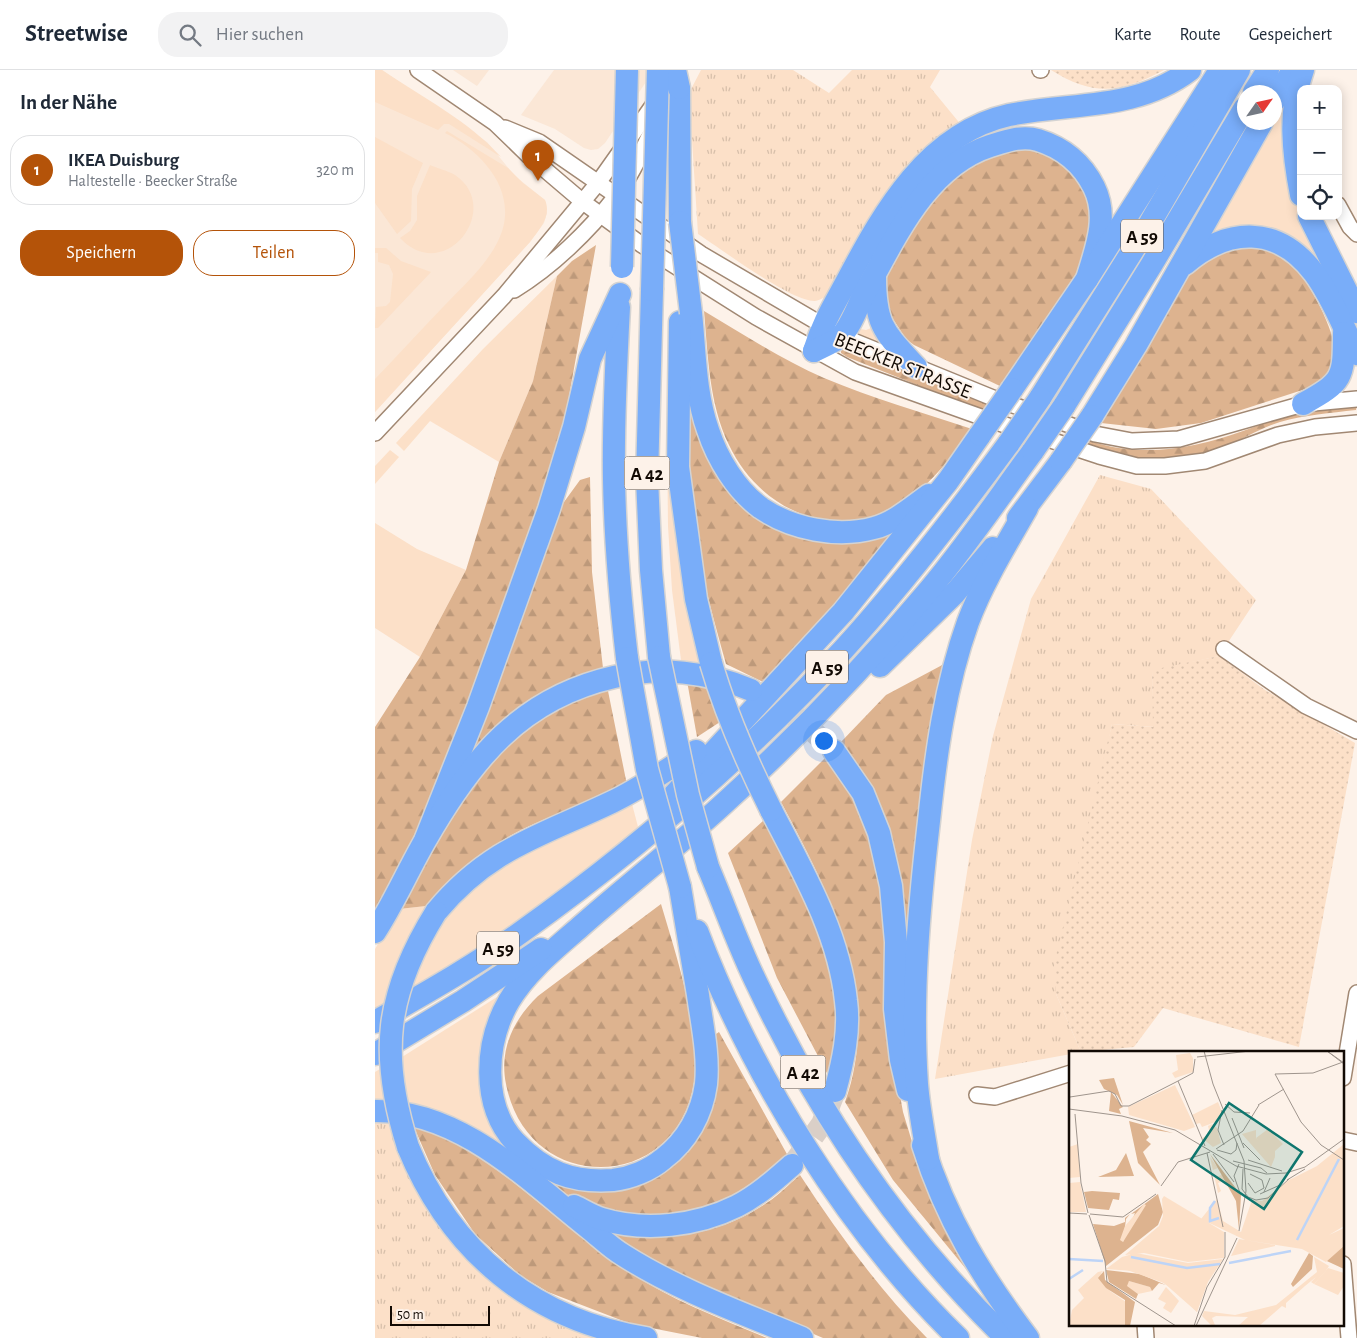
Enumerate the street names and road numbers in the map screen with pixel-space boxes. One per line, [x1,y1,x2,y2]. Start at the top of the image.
road number: A 59 [1121,220,1163,252]
street label: BEECKER STRASSE [832,329,974,403]
road number: A 42 [625,456,669,489]
road number: A 59 [806,650,848,684]
road number: A 59 [477,931,519,964]
road number: A 42 [781,1056,825,1089]

